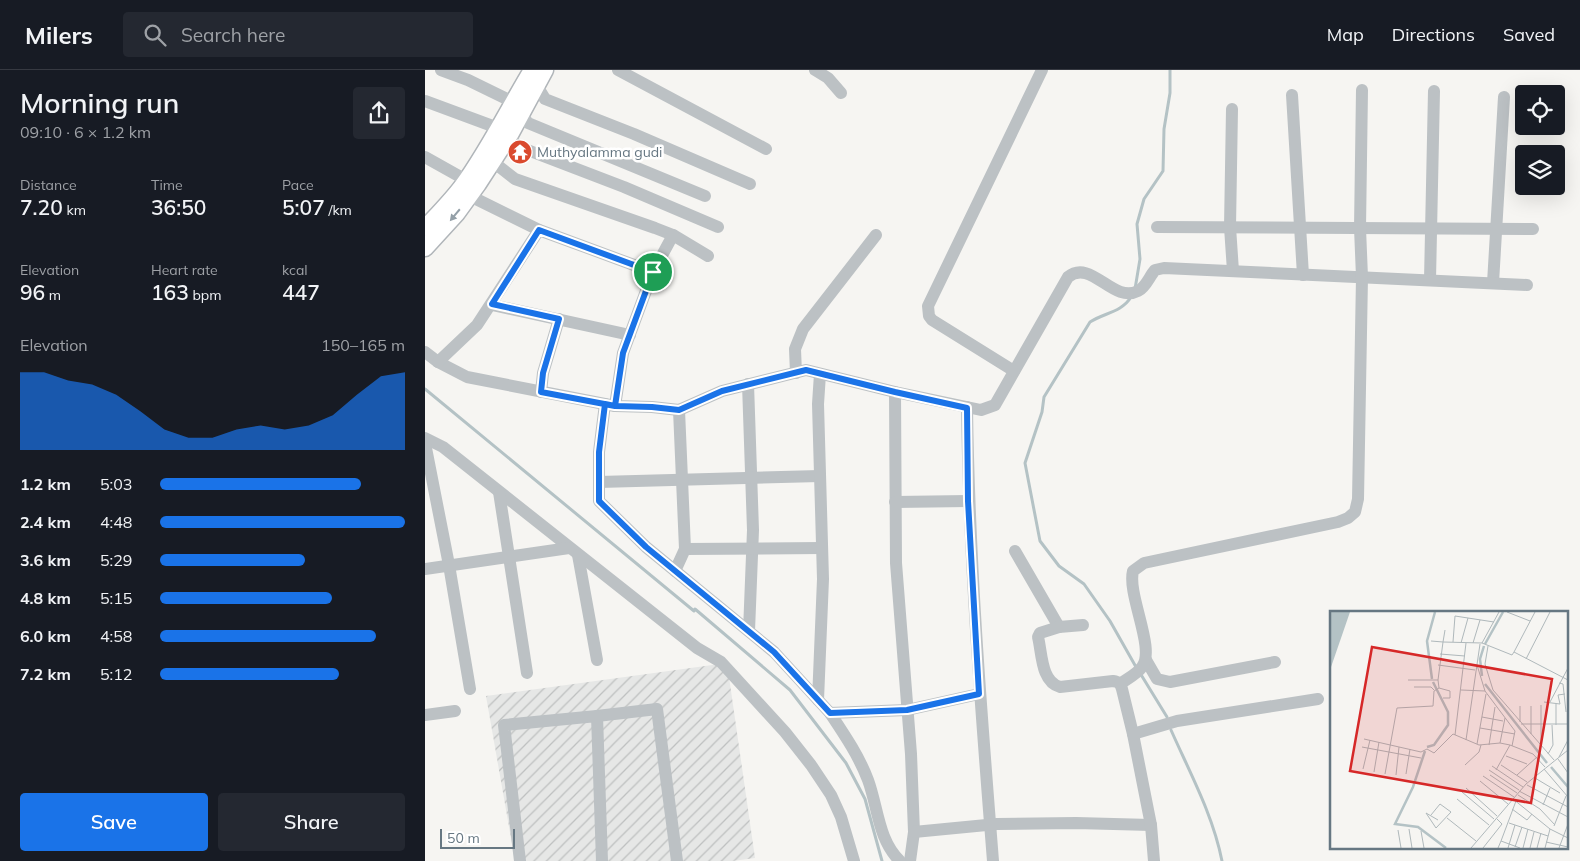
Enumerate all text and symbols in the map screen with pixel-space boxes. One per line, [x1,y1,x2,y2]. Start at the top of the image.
search box [123,12,473,57]
text: Milers [25,20,93,50]
icon: search [141,21,169,49]
text: Search here [181,23,285,47]
text: Map [1327,23,1364,46]
text: Directions [1392,23,1475,46]
text: Saved [1503,23,1555,46]
text: Morning run [20,85,179,120]
map controls [1515,85,1565,195]
button: locate [1515,85,1565,135]
button: share [353,87,405,139]
text: 09:10 · 6 × 1.2 km [20,122,151,142]
temple icon: Muthyalamma gudi [507,139,533,165]
place label: Muthyalamma gudi [537,143,662,161]
button: layers [1515,145,1565,195]
text: Distance [20,176,77,194]
text: Time [151,176,183,194]
text: Pace [282,176,314,194]
text: 7.20 [20,194,63,220]
text: 36:50 [151,194,206,220]
text: 5:07 [282,194,325,220]
text: km [63,201,86,219]
text: /km [325,201,352,219]
one-way arrow [449,208,460,221]
pin [632,251,674,293]
icon: arrive [639,258,667,286]
text: Elevation [20,261,79,279]
text: Heart rate [151,261,218,279]
text: kcal [282,261,308,279]
text: 96 [20,279,45,305]
text: 163 [151,279,189,305]
text: 447 [282,279,320,305]
text: m [45,286,61,304]
text: bpm [189,286,222,304]
text: Elevation [20,335,88,355]
text: 150–165 m [321,335,405,355]
text: 1.2 km [20,474,71,494]
text: 5:03 [100,474,132,494]
text: 2.4 km [20,512,71,532]
text: 4:48 [100,512,132,532]
text: 3.6 km [20,550,71,570]
text: 5:29 [100,550,132,570]
text: 4.8 km [20,588,71,608]
text: 5:15 [100,588,132,608]
inset map [1330,611,1567,848]
text: 6.0 km [20,626,71,646]
text: 4:58 [100,626,132,646]
text: 7.2 km [20,664,71,684]
text: 5:12 [100,664,132,684]
button: Save [20,793,208,851]
button: Share [218,793,405,851]
scale bar [440,826,515,849]
text: 50 m [447,829,480,847]

